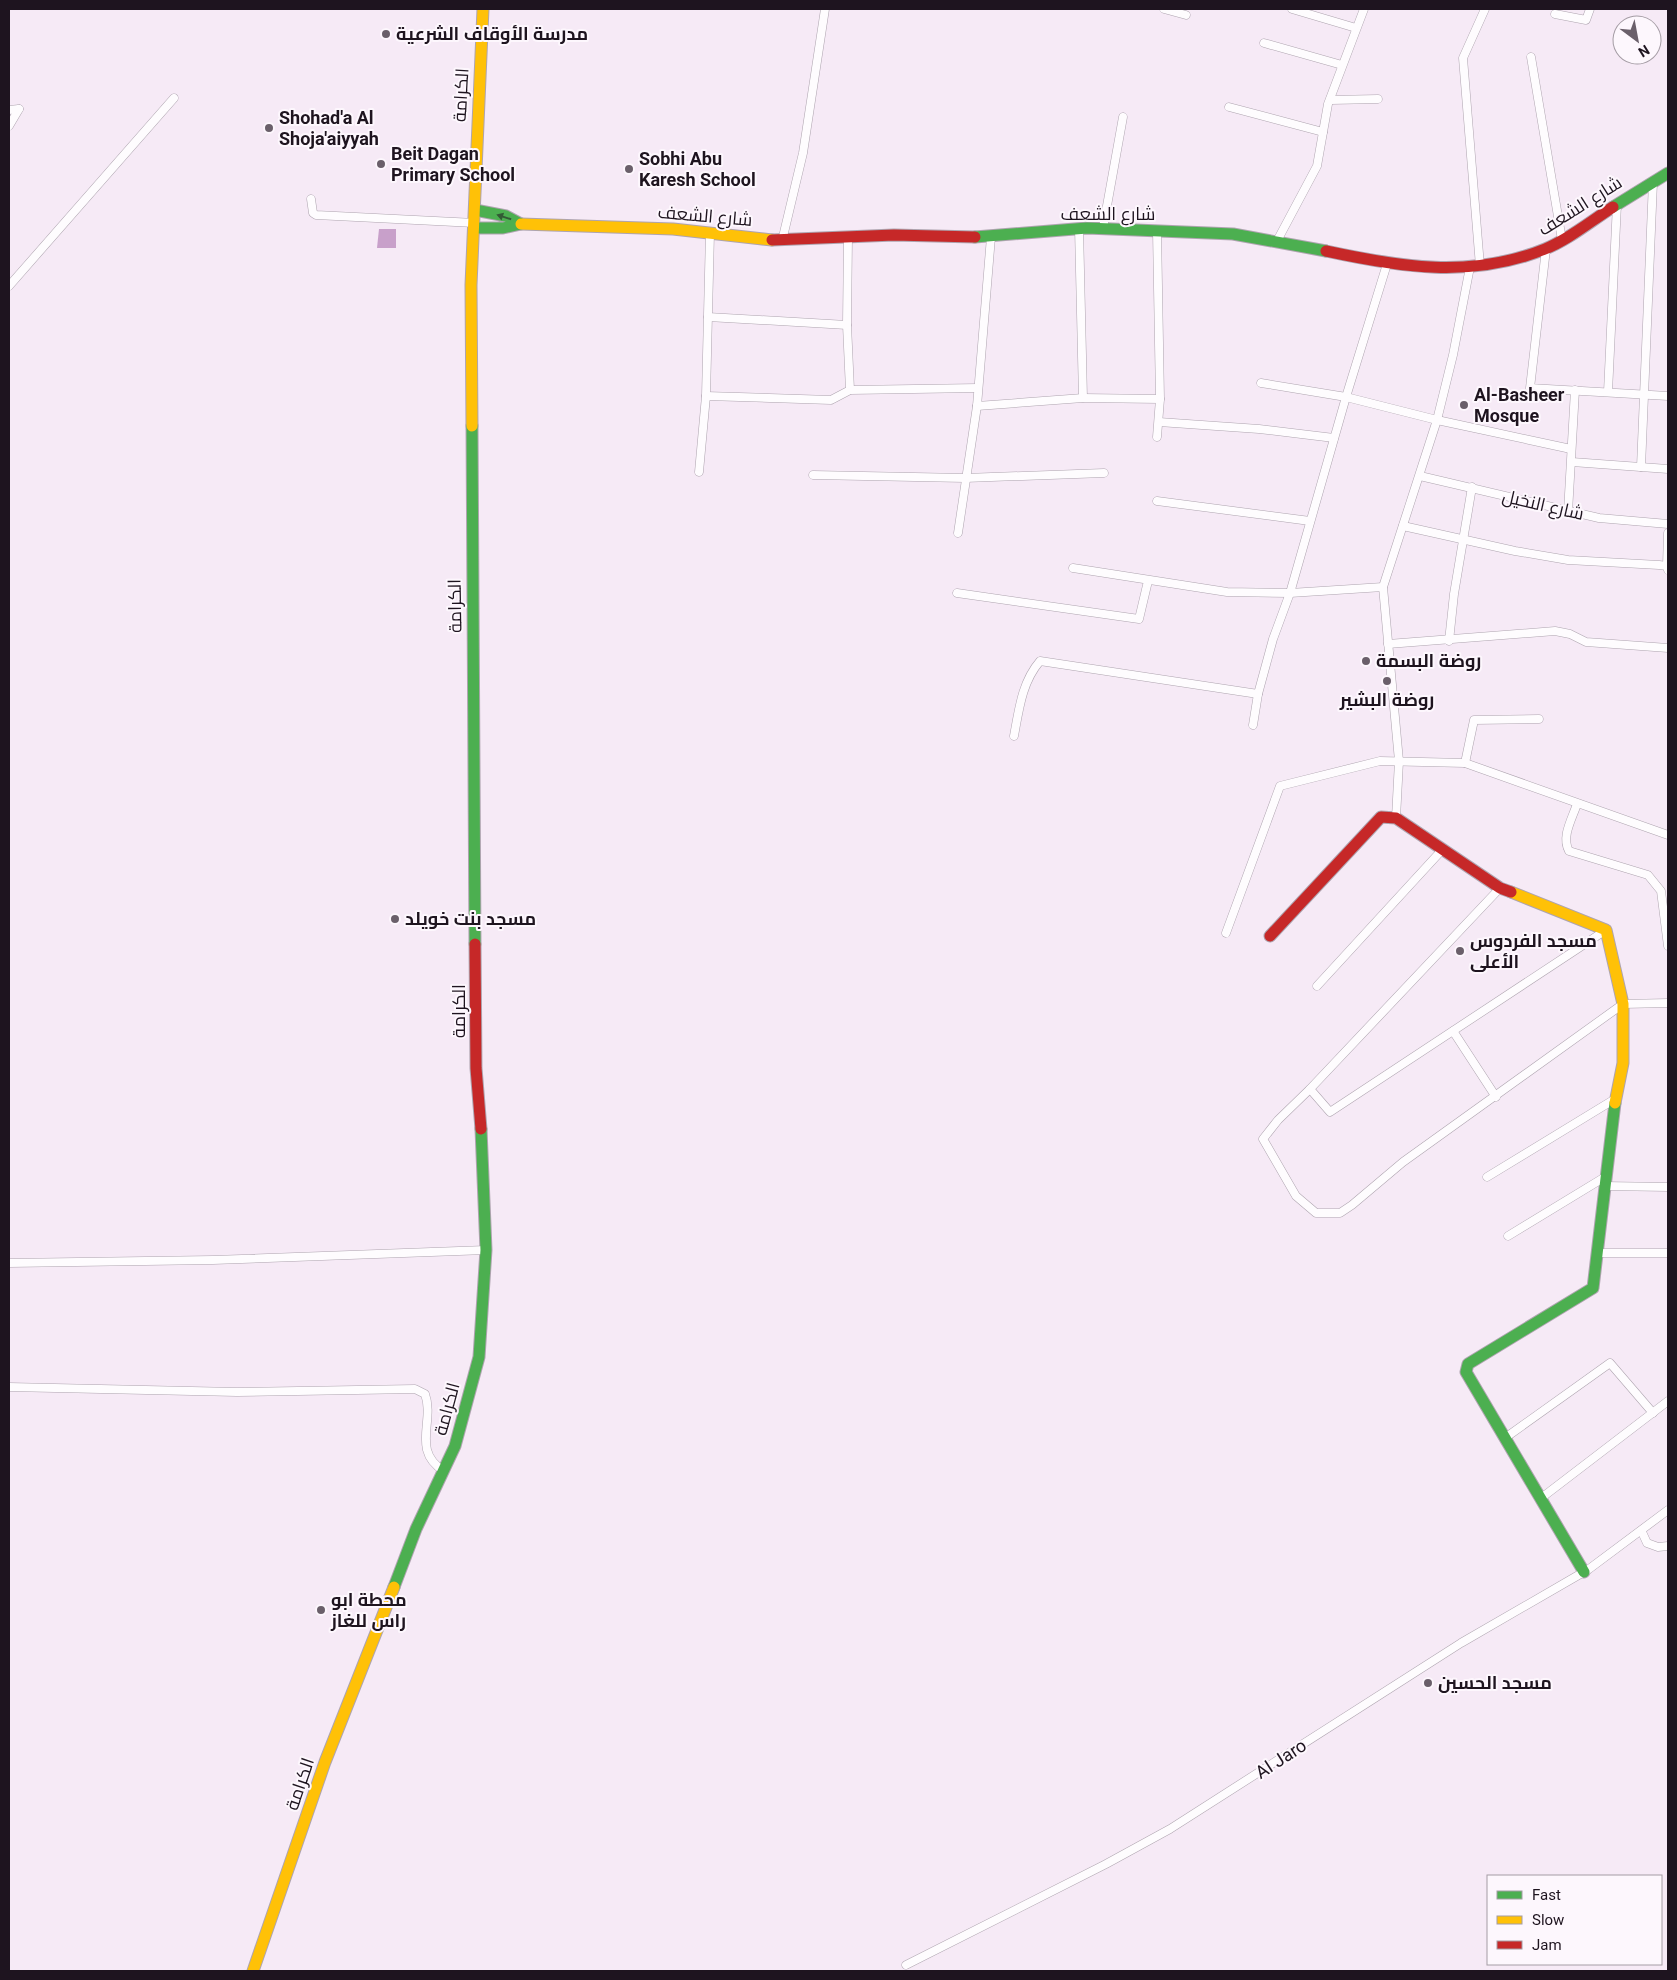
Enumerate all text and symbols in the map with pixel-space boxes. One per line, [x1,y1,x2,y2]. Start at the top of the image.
north arrow [1612,15,1662,65]
place label: مدرسة الأوقاف الشرعية [396,23,588,45]
marker: مدرسة الأوقاف الشرعية [380,28,392,40]
text: N [1635,42,1652,60]
street label: الكرامة [449,68,473,122]
place label: Shohad'a Al Shoja'aiyyah [279,107,379,149]
marker: Shohad'a Al Shoja'aiyyah [263,122,275,134]
place label: Beit Dagan Primary School [391,143,515,185]
place label: Sobhi Abu Karesh School [639,148,756,190]
marker: Beit Dagan Primary School [375,158,387,170]
marker: Sobhi Abu Karesh School [623,163,635,175]
street label: شارع الشعف [1534,171,1627,241]
street label: شارع الشعف [657,201,753,232]
street label: شارع الشعف [1060,203,1156,226]
one-way arrow [497,213,512,221]
place label: Al-Basheer Mosque [1474,384,1565,426]
marker: Al-Basheer Mosque [1458,399,1470,411]
street label: شارع النخيل [1500,485,1586,526]
street label: الكرامة [444,579,466,633]
place label: روضة البسمة [1376,650,1481,672]
marker: روضة البسمة [1360,655,1372,667]
marker: روضة البشير [1381,675,1393,687]
place label: روضة البشير [1339,689,1434,711]
place label: مسجد بنت خويلد [405,908,536,930]
marker: مسجد بنت خويلد [389,913,401,925]
place label: مسجد الفردوس الأعلى [1470,930,1597,973]
marker: مسجد الفردوس الأعلى [1454,945,1466,957]
street label: الكرامة [448,984,470,1038]
street label: الكرامة [429,1380,465,1438]
place label: محطة ابو راس للغاز [330,1589,407,1632]
marker: محطة ابو راس للغاز [315,1604,327,1616]
place label: مسجد الحسين [1438,1672,1552,1694]
marker: مسجد الحسين [1422,1677,1434,1689]
street label: Al Jaro [1251,1734,1310,1783]
street label: الكرامة [281,1755,319,1813]
legend [1487,1875,1662,1965]
text: Fast [1532,1886,1561,1904]
text: Slow [1532,1911,1564,1929]
text: Jam [1532,1936,1562,1954]

